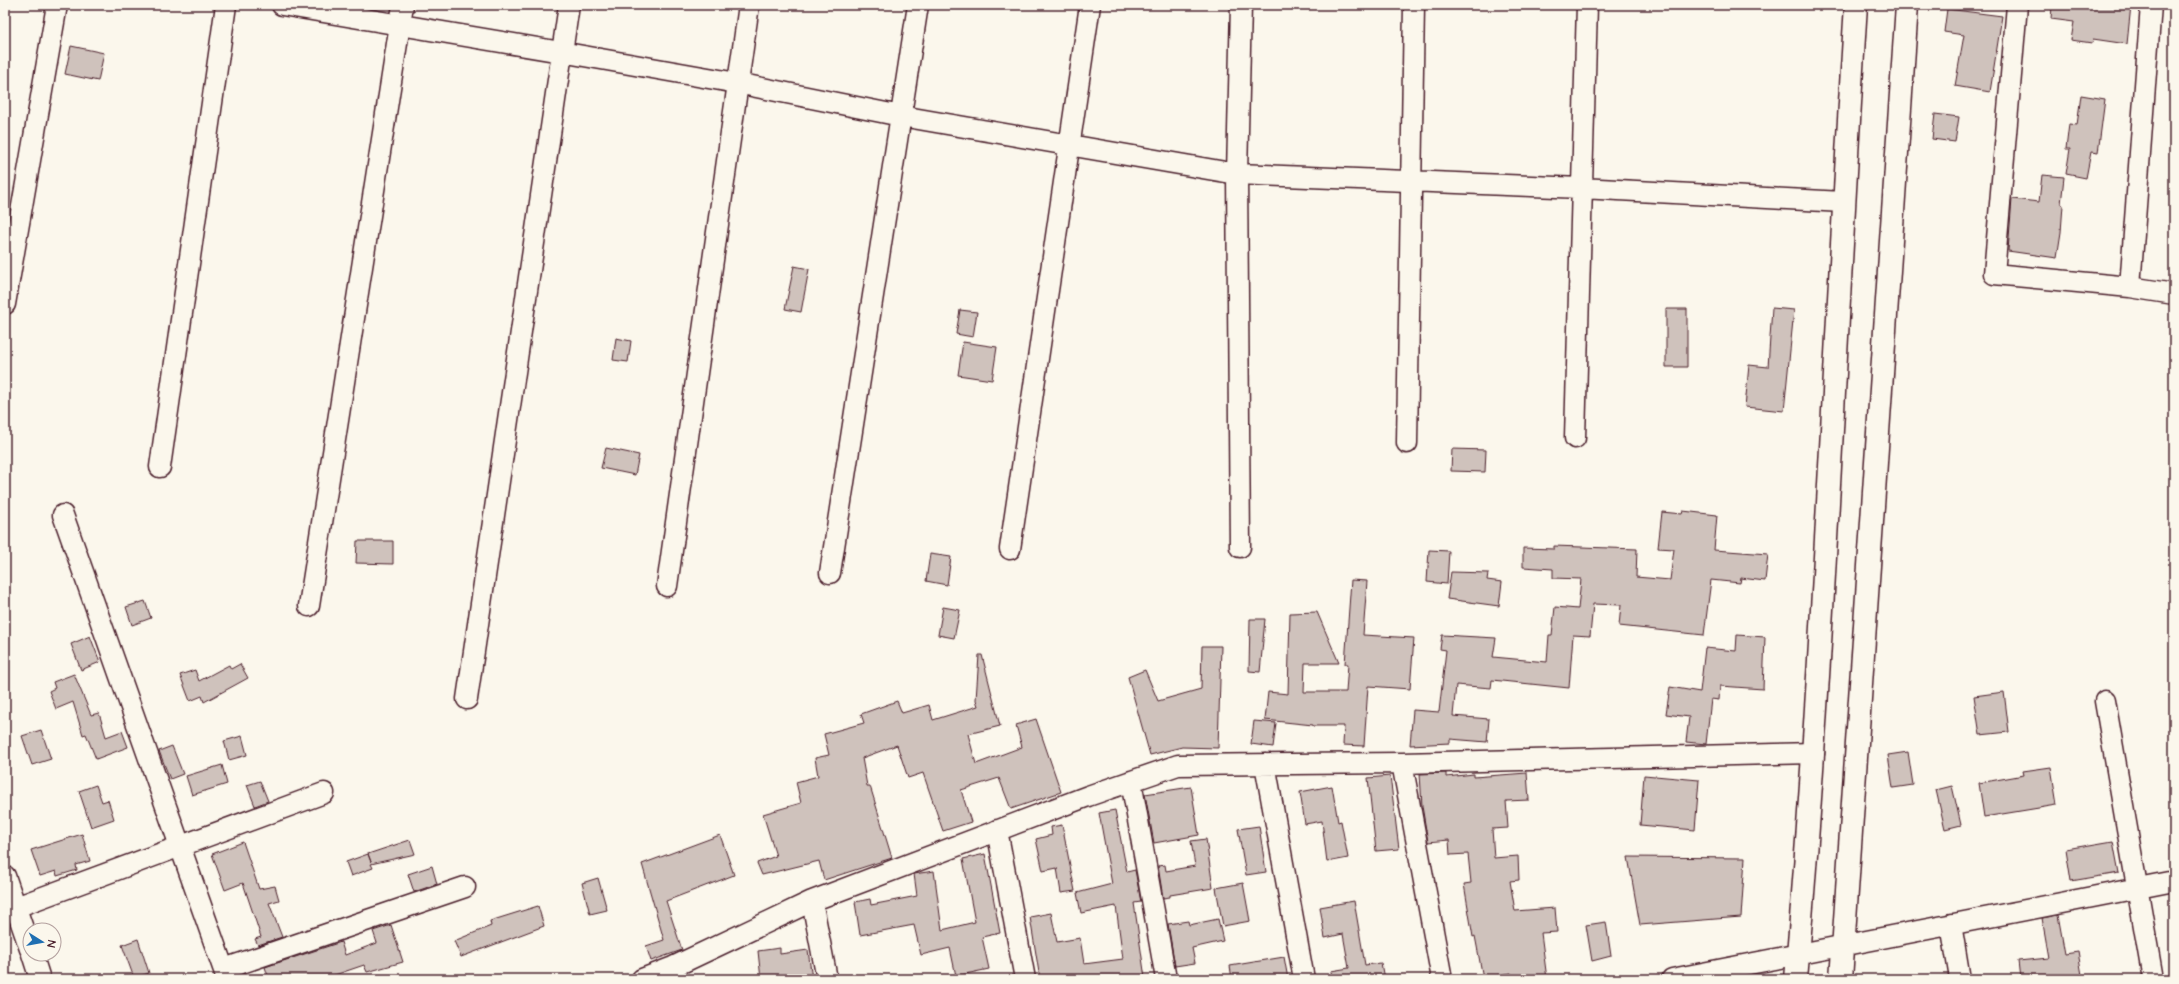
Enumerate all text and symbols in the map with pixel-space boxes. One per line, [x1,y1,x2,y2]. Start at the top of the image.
north arrow [22,922,62,962]
text: N [43,939,59,949]

